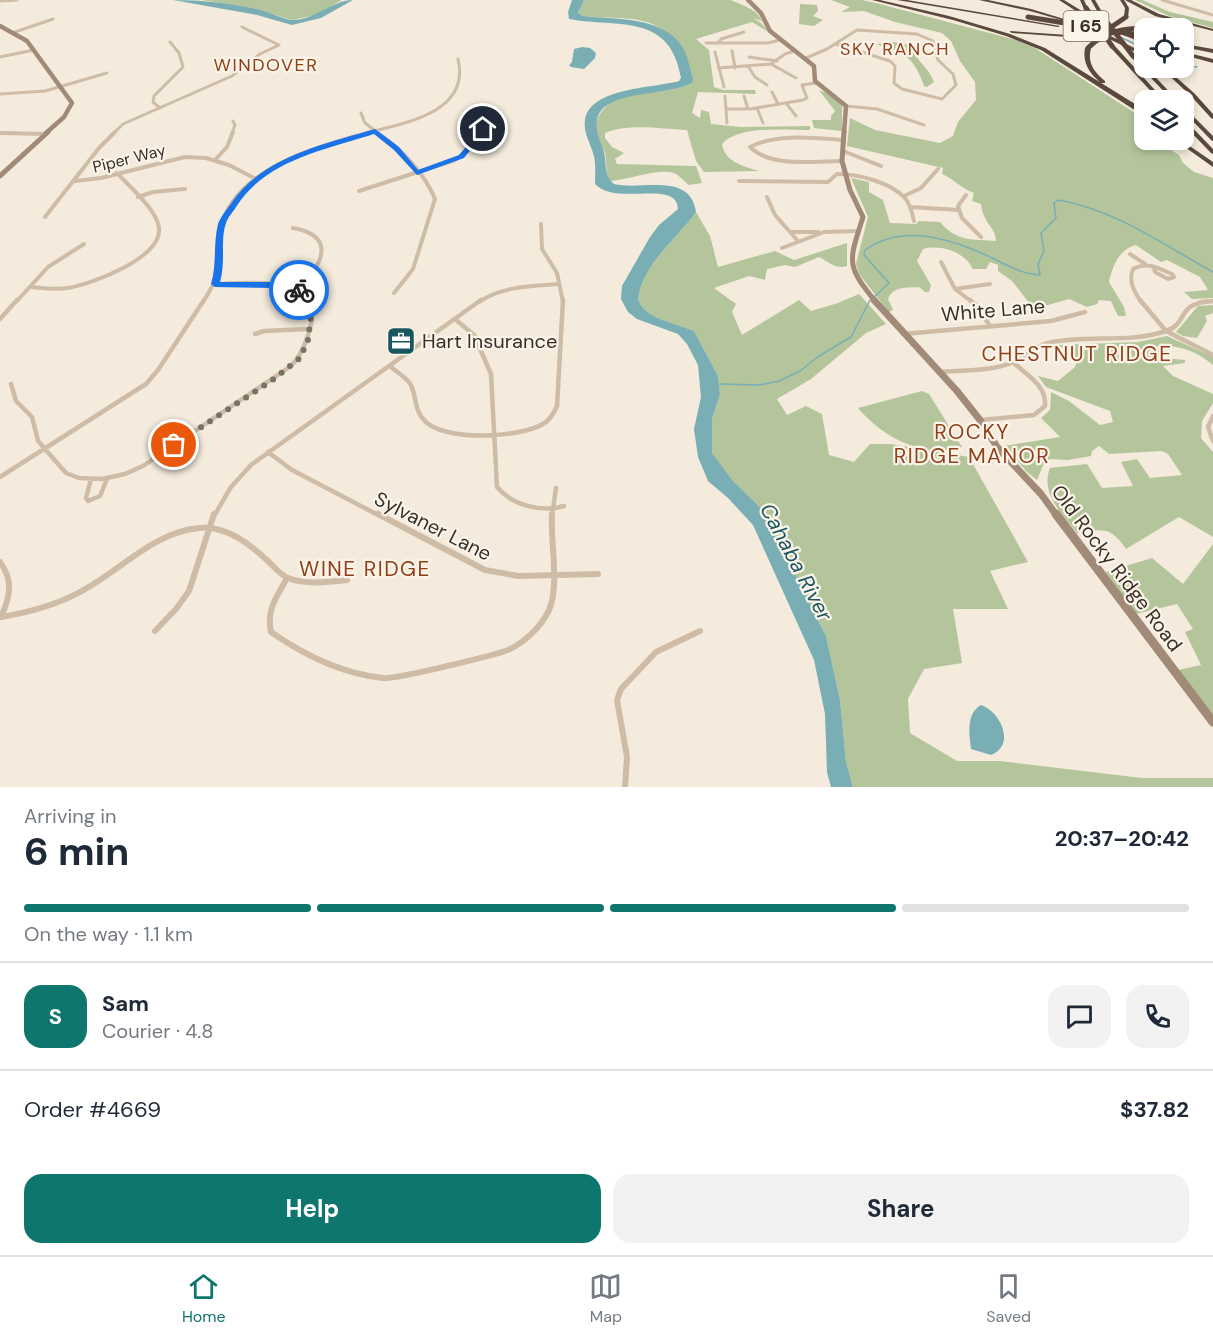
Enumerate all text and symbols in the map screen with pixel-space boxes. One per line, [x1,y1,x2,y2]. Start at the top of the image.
road number: I 65 [1064,11,1108,41]
map controls [1134,18,1194,150]
button: locate [1134,18,1194,78]
district label: SKY RANCH [840,37,950,61]
district label: WINDOVER [214,53,318,77]
button: layers [1134,90,1194,150]
pin [457,103,508,154]
icon: home [466,112,499,145]
street label: Piper Way [90,139,168,178]
courier [269,260,329,320]
icon: bike [283,274,316,307]
street label: White Lane [940,293,1046,327]
office icon: Hart Insurance [385,325,417,357]
place label: Hart Insurance [422,328,557,354]
district label: CHESTNUT RIDGE [981,340,1173,368]
district label: ROCKY RIDGE MANOR [894,418,1050,470]
pin [148,419,199,470]
icon: bag [157,428,190,461]
street label: Old Rocky Ridge Road [1046,479,1188,657]
street label: Sylvaner Lane [370,485,496,567]
water label: Cahaba River [753,498,839,627]
district label: WINE RIDGE [299,555,431,583]
text: Arriving in [24,803,116,829]
text: 20:37–20:42 [1055,824,1189,853]
text: 6 min [24,826,129,877]
text: On the way · 1.1 km [24,921,193,947]
button: chat [1048,985,1111,1048]
button: phone [1126,985,1189,1048]
text: Sam [102,989,149,1018]
text: S [49,1002,62,1031]
text: Courier · 4.8 [102,1018,213,1044]
text: Order #4669 [24,1095,161,1124]
text: $37.82 [1120,1095,1189,1124]
button: Help [24,1174,601,1243]
button: Share [613,1174,1189,1243]
tab: Home [182,1270,226,1327]
tab: Map [589,1270,622,1327]
tab: Saved [986,1270,1031,1327]

